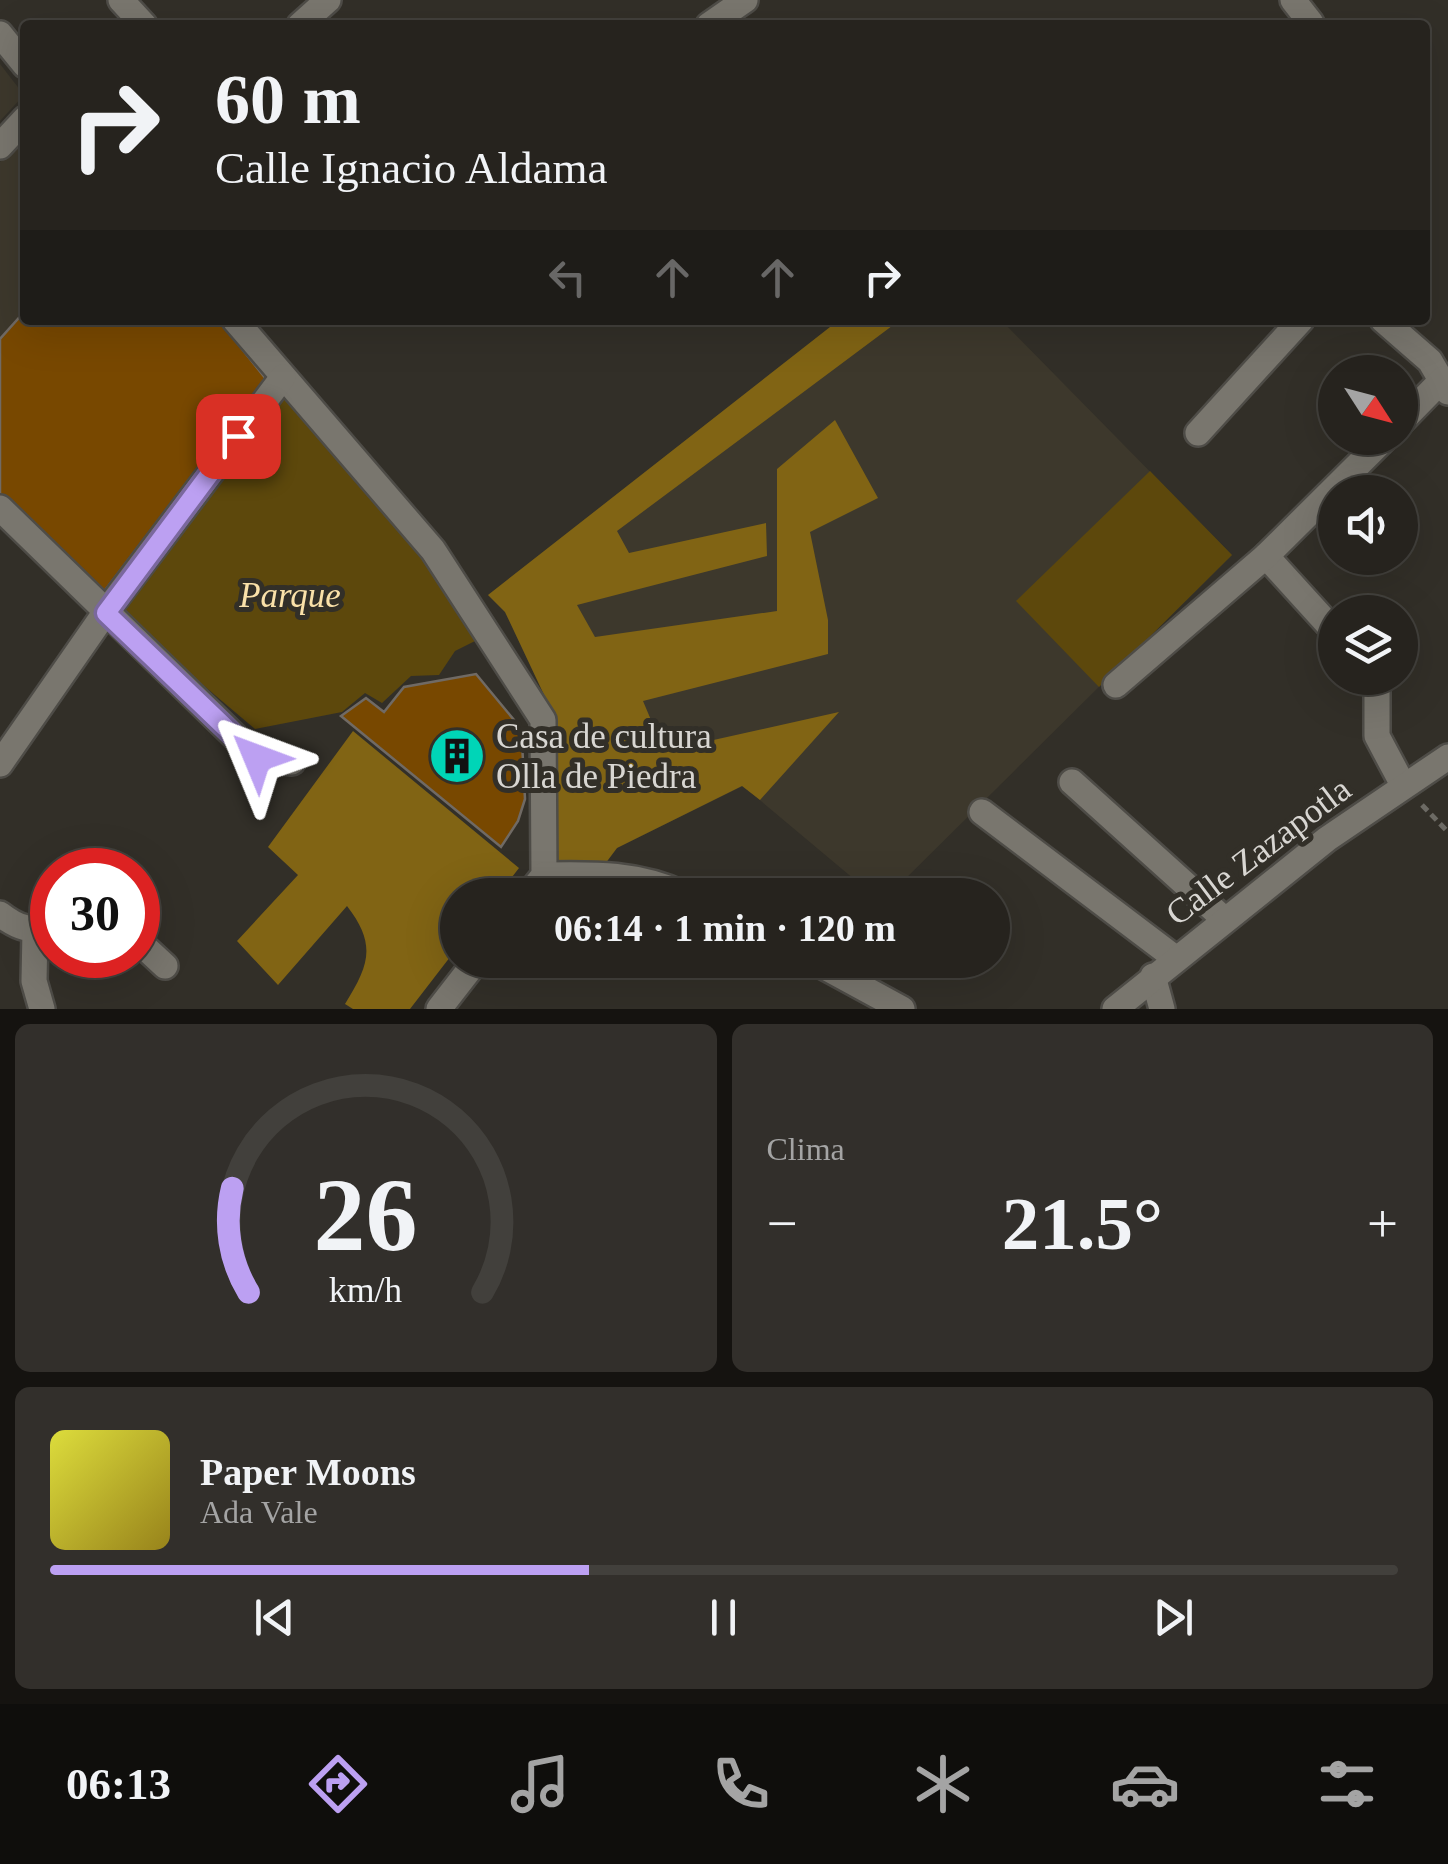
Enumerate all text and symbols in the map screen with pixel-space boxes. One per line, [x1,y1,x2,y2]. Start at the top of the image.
icon: right [50,60,180,190]
text: 60 m [215,61,361,138]
text: Calle Ignacio Aldama [215,143,607,193]
icon: left [540,250,595,305]
icon: ahead [645,250,700,305]
icon: ahead [750,250,805,305]
icon: right [855,250,910,305]
north arrow [1318,355,1418,455]
map controls [1318,355,1418,695]
pin [196,394,281,479]
icon: arrive [211,409,266,464]
button: sound [1318,475,1418,575]
park label: Parque [238,576,341,615]
button: layers [1318,595,1418,695]
position arrow [205,706,309,810]
place label: Casa de cultura Olla de Piedra [496,717,712,796]
building icon: Casa de cultura Olla de Piedra [427,726,487,786]
street label: Calle Zazapotla [1158,769,1358,933]
speed limit sign: 30 [30,848,160,978]
text: 06:14 · 1 min · 120 m [554,907,896,949]
text: Clima [767,1131,845,1167]
text: 26 [314,1157,418,1272]
text: 21.5° [1002,1182,1163,1265]
text: − [767,1193,798,1254]
text: + [1367,1193,1398,1254]
text: km/h [329,1270,403,1310]
text: Paper Moons [200,1451,416,1493]
text: Ada Vale [200,1494,318,1530]
icon: previous [247,1590,302,1645]
icon: pause [696,1590,751,1645]
icon: next [1146,1590,1201,1645]
icon: directions [303,1749,373,1819]
icon: music [505,1749,575,1819]
icon: phone [706,1749,776,1819]
icon: climate [908,1749,978,1819]
icon: car [1110,1749,1180,1819]
icon: filters [1312,1749,1382,1819]
text: 06:13 [66,1759,171,1809]

